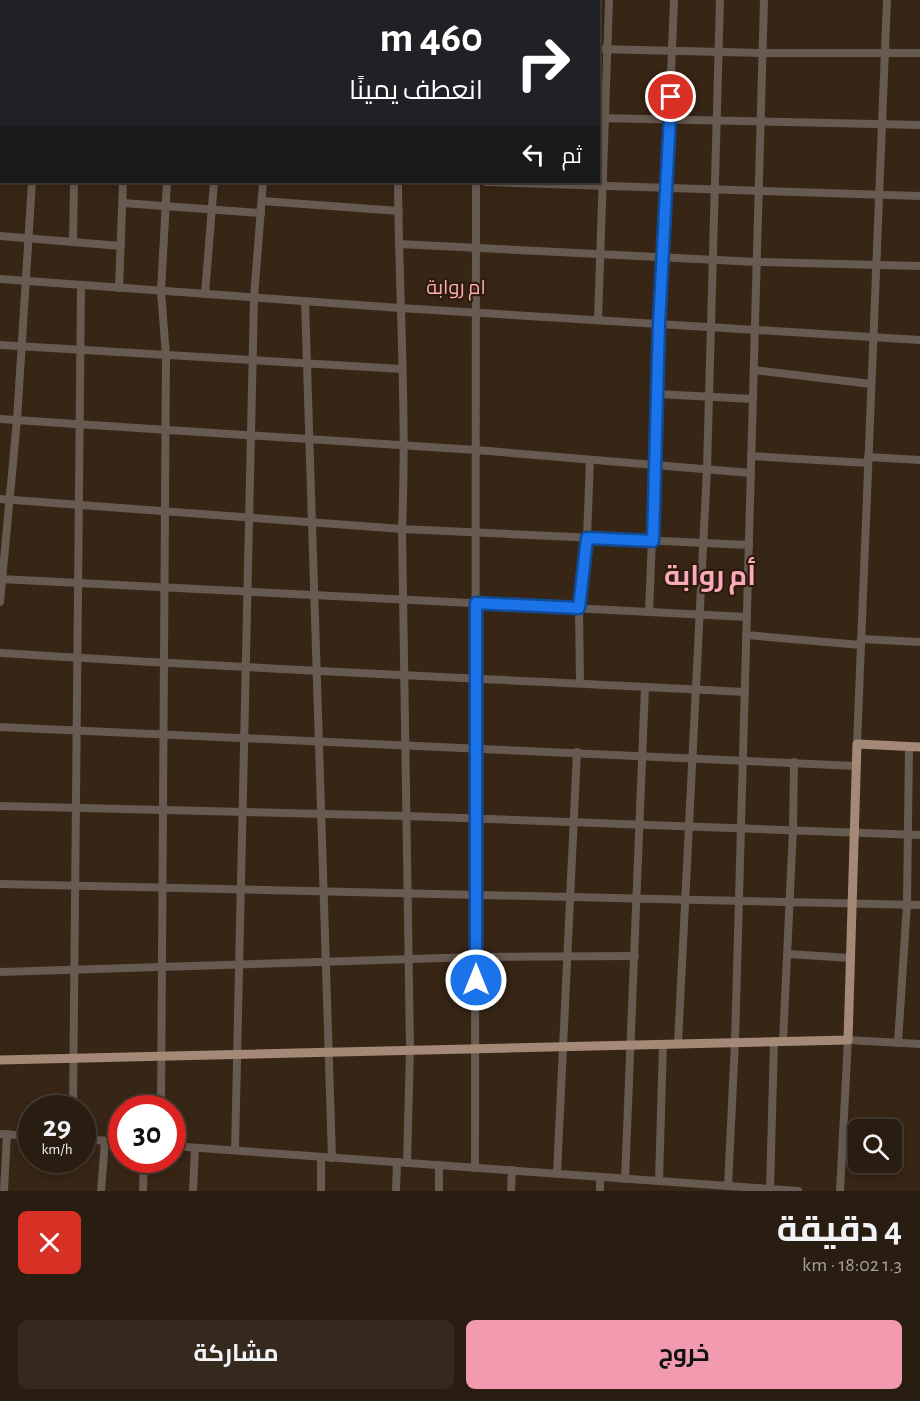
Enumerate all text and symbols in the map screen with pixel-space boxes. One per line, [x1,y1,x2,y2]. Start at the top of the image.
text: 460 m [379,17,483,59]
icon: right [504,24,582,102]
pin [645,71,696,122]
text: انعطف يمينًا [349,77,483,104]
icon: arrive [654,80,687,113]
icon: left [517,138,550,171]
text: ثم [562,145,582,167]
district label: ام روابة [426,278,486,301]
district label: أم روابة [664,557,756,595]
position arrow [444,948,508,1012]
speed limit sign: 30 [108,1095,186,1173]
text: 29 [43,1112,71,1142]
map controls [848,1119,902,1173]
button: search [848,1119,902,1173]
text: km/h [42,1142,72,1157]
button: close [18,1211,81,1274]
text: 4 دقيقة [777,1212,902,1248]
text: 1.3 km · 18:02 [802,1255,902,1275]
button: مشاركة [18,1320,454,1389]
button: خروج [466,1320,902,1389]

